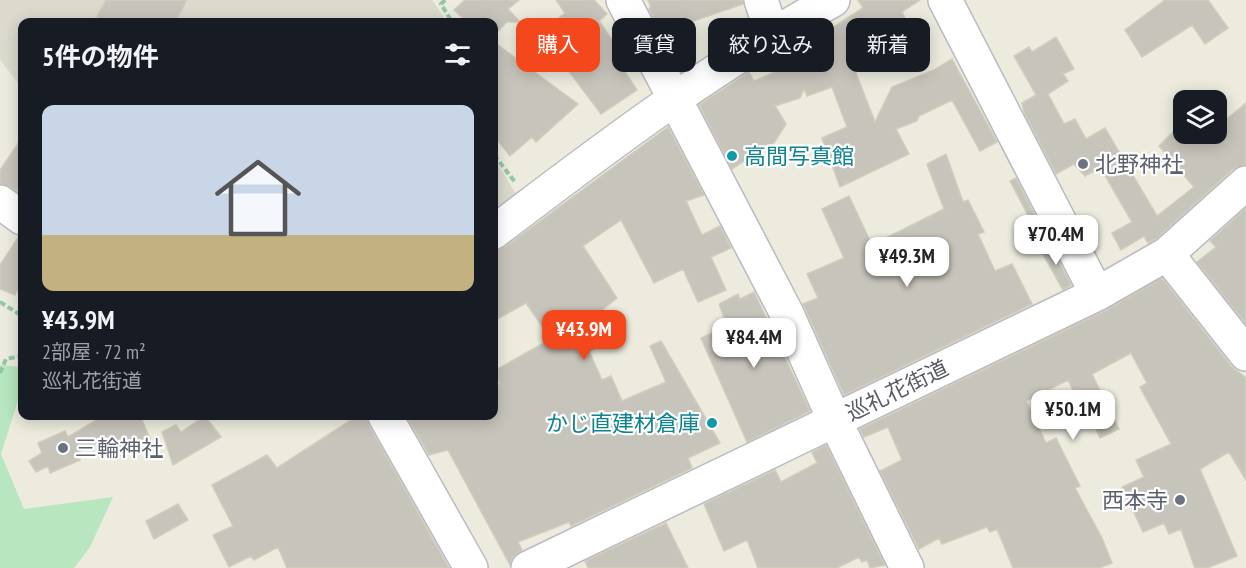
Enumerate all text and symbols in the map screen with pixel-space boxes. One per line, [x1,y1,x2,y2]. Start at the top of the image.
chip: 購入 [516,18,600,72]
chip: 賃貸 [612,18,696,72]
chip: 絞り込み [708,18,834,72]
chip: 新着 [846,18,930,72]
icon: filters [441,38,474,71]
text: 5件の物件 [42,40,158,73]
map controls [1173,90,1227,144]
button: layers [1173,90,1227,144]
place label: 高間写真館 [744,142,854,170]
icon: home [204,144,312,252]
marker: 高間写真館 [725,149,739,163]
place label: 北野神社 [1095,150,1183,178]
marker: 北野神社 [1076,157,1090,171]
pin: ¥70.4M [1007,215,1105,266]
text: ¥70.4M [1028,221,1084,247]
pin: ¥49.3M [858,237,956,288]
text: ¥49.3M [879,243,935,269]
text: ¥43.9M [42,303,115,336]
pin: ¥43.9M [535,310,633,361]
text: ¥43.9M [556,316,612,342]
pin: ¥84.4M [705,318,803,369]
text: ¥84.4M [726,324,782,350]
text: 2部屋 · 72 m² [42,339,146,365]
street label: 巡礼花街道 [841,353,953,427]
text: 巡礼花街道 [42,368,142,394]
pin: ¥50.1M [1024,390,1122,441]
text: ¥50.1M [1045,396,1101,422]
place label: かじ直建材倉庫 [546,409,700,437]
marker: かじ直建材倉庫 [705,416,719,430]
place label: 三輪神社 [75,434,163,462]
marker: 三輪神社 [56,441,70,455]
place label: 西本寺 [1102,486,1168,514]
marker: 西本寺 [1173,493,1187,507]

